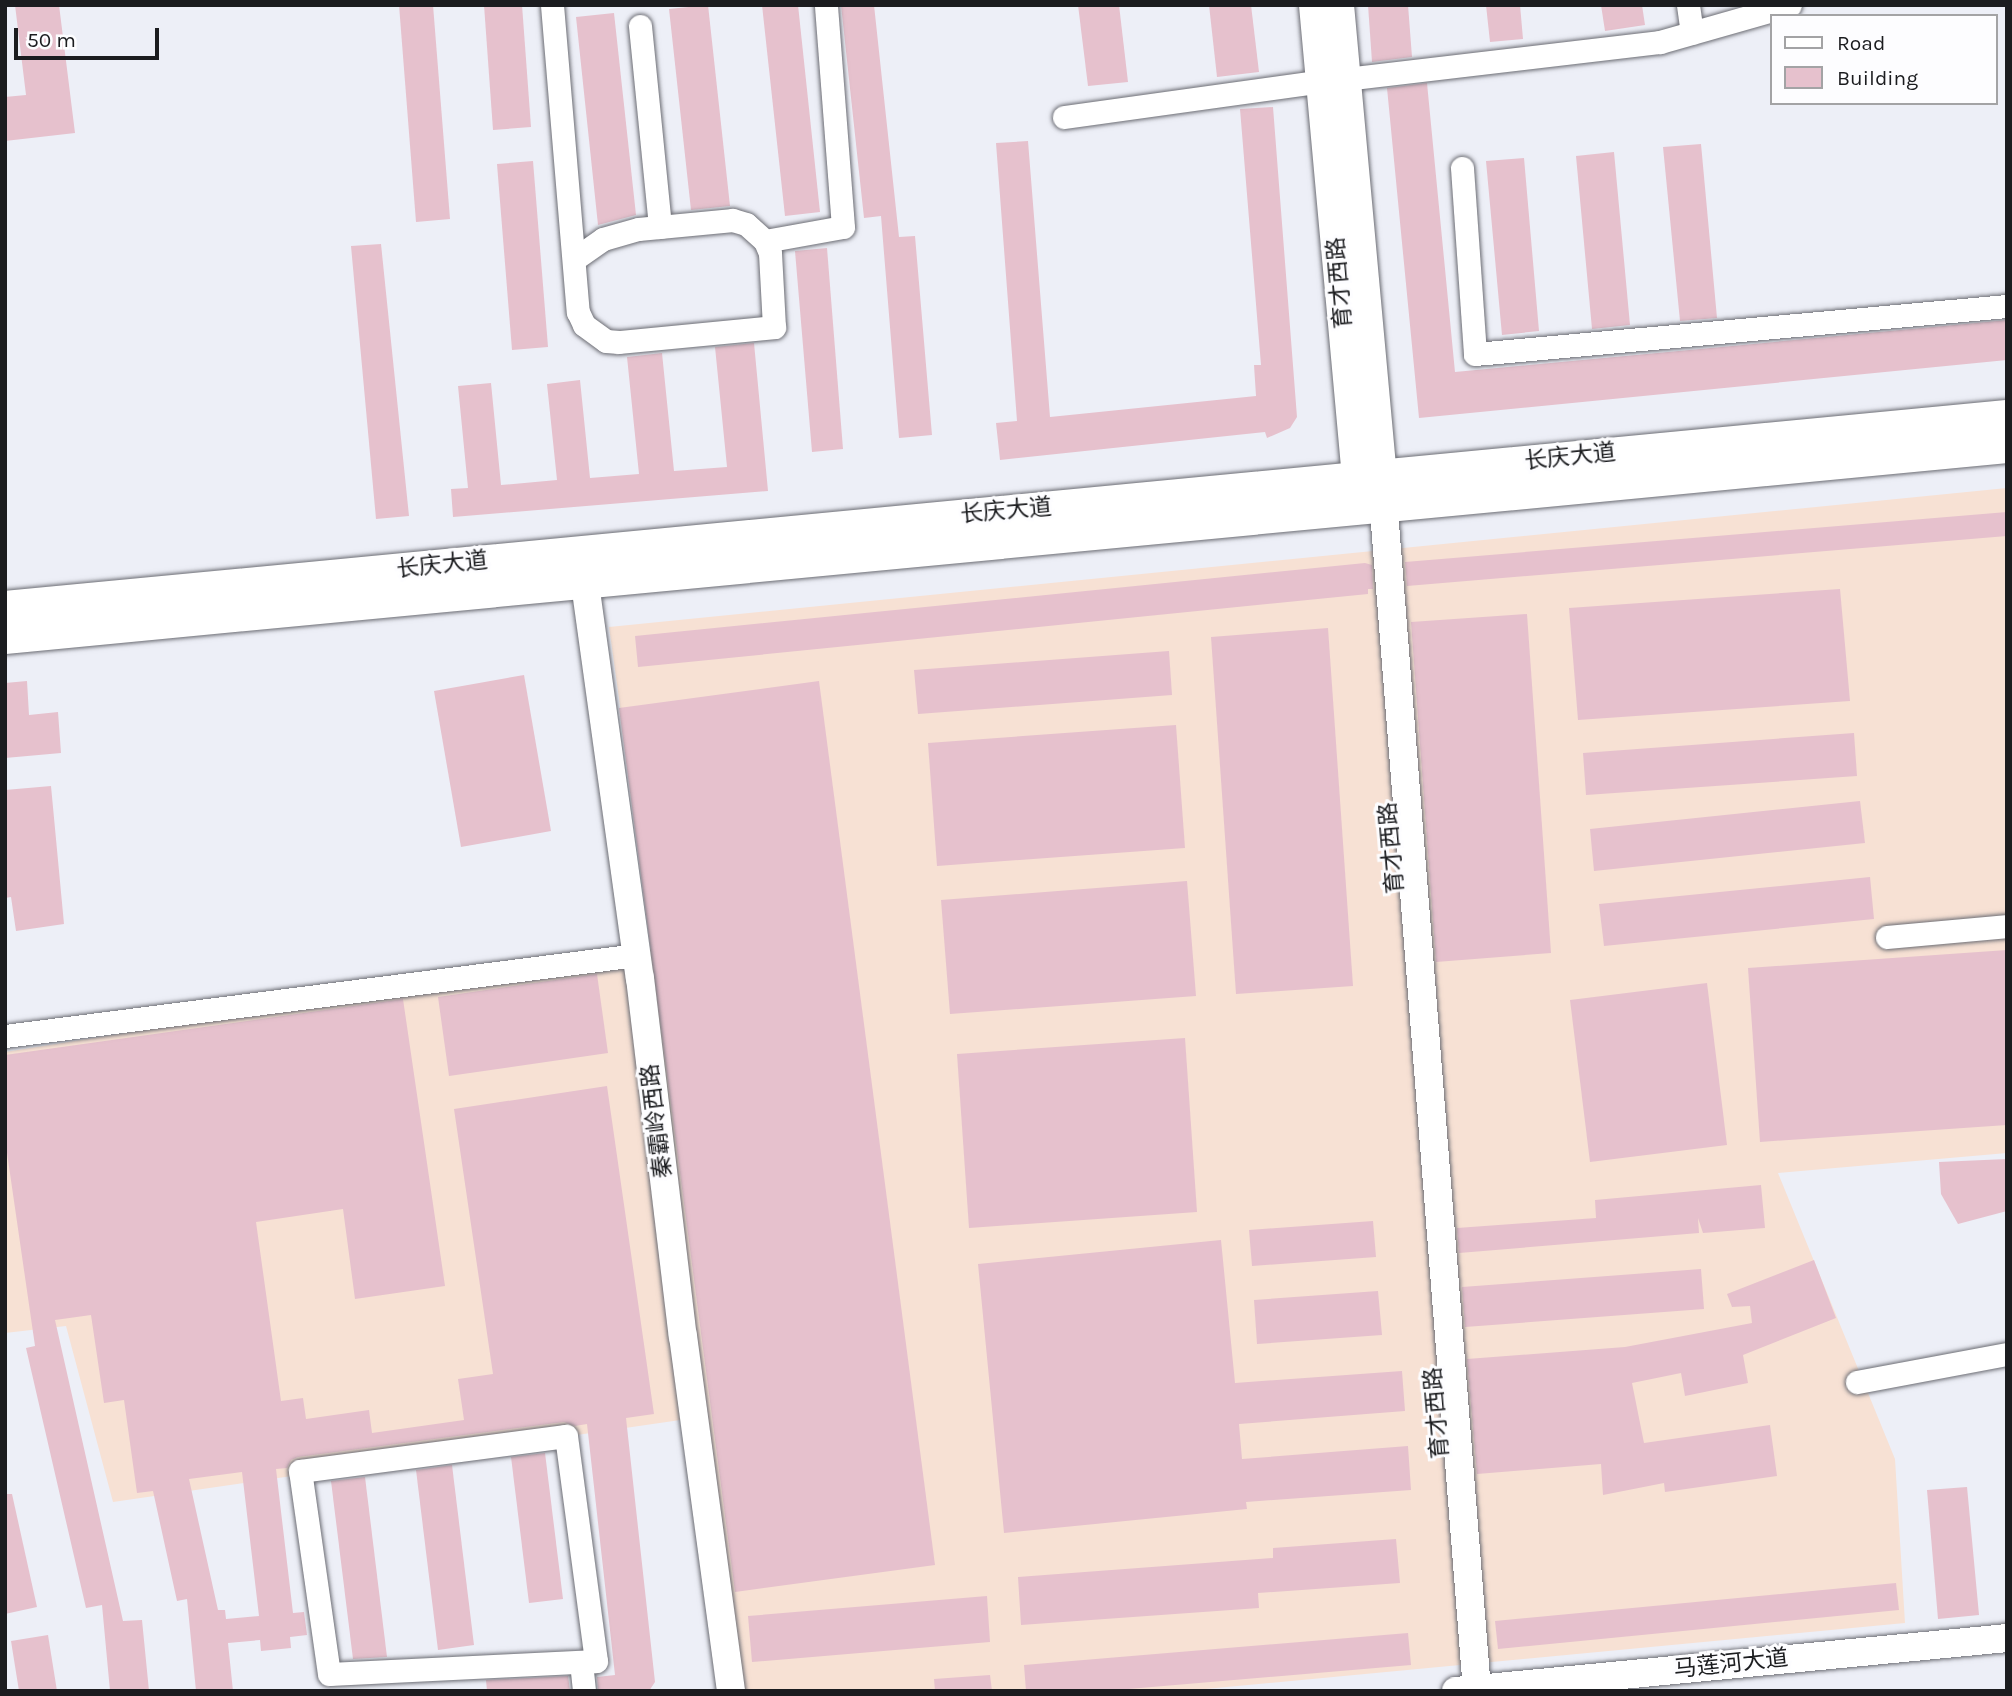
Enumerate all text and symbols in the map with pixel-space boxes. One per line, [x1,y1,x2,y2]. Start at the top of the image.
scale bar [18,14,163,58]
legend [1770,14,1998,105]
text: 50 m [27,28,76,52]
text: Road [1837,31,1885,55]
text: Building [1837,66,1918,90]
street label: 育才西路 [1322,236,1358,330]
street label: 长庆大道 [1523,438,1617,476]
street label: 长庆大道 [959,493,1053,529]
street label: 长庆大道 [395,546,489,584]
street label: 育才西路 [1374,801,1410,895]
street label: 秦霸岭西路 [636,1062,678,1180]
street label: 育才西路 [1419,1366,1455,1460]
street label: 马莲河大道 [1672,1644,1790,1684]

